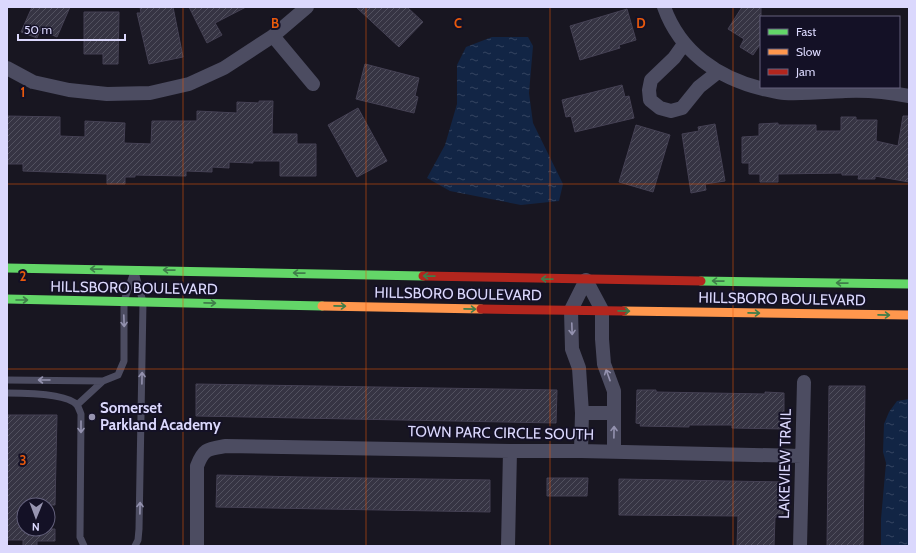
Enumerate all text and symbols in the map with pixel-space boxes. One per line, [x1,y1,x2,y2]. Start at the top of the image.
text: B [271,15,279,31]
text: C [454,15,462,31]
text: D [636,15,646,31]
scale bar [18,16,125,42]
legend [760,16,900,88]
text: 50 m [24,22,52,37]
text: Fast [796,24,816,39]
text: Slow [796,44,821,59]
text: Jam [795,64,815,79]
text: 1 [21,84,25,100]
one-way arrow [90,265,103,273]
one-way arrow [163,266,176,274]
text: 2 [20,268,27,284]
one-way arrow [293,269,306,277]
one-way arrow [423,272,436,280]
one-way arrow [541,275,554,283]
one-way arrow [712,277,725,285]
street label: HILLSBORO BOULEVARD [50,278,218,298]
one-way arrow [836,279,849,286]
street label: HILLSBORO BOULEVARD [374,284,542,304]
street label: HILLSBORO BOULEVARD [698,289,866,309]
one-way arrow [15,296,28,304]
one-way arrow [203,299,216,307]
one-way arrow [333,302,346,310]
one-way arrow [463,305,476,313]
one-way arrow [617,307,630,315]
one-way arrow [747,309,760,317]
one-way arrow [877,311,890,319]
one-way arrow [121,314,128,327]
one-way arrow [568,322,575,335]
one-way arrow [603,370,611,382]
one-way arrow [138,372,146,385]
one-way arrow [38,376,51,384]
place label: Somerset Parkland Academy [100,399,222,434]
street label: LAKEVIEW TRAIL [775,408,795,519]
marker: Somerset Parkland Academy [87,412,97,422]
one-way arrow [77,420,85,433]
street label: TOWN PARC CIRCLE SOUTH [408,422,594,444]
one-way arrow [610,426,618,439]
text: 3 [19,452,27,468]
north arrow [16,497,56,537]
one-way arrow [136,502,144,515]
text: N [32,520,40,534]

